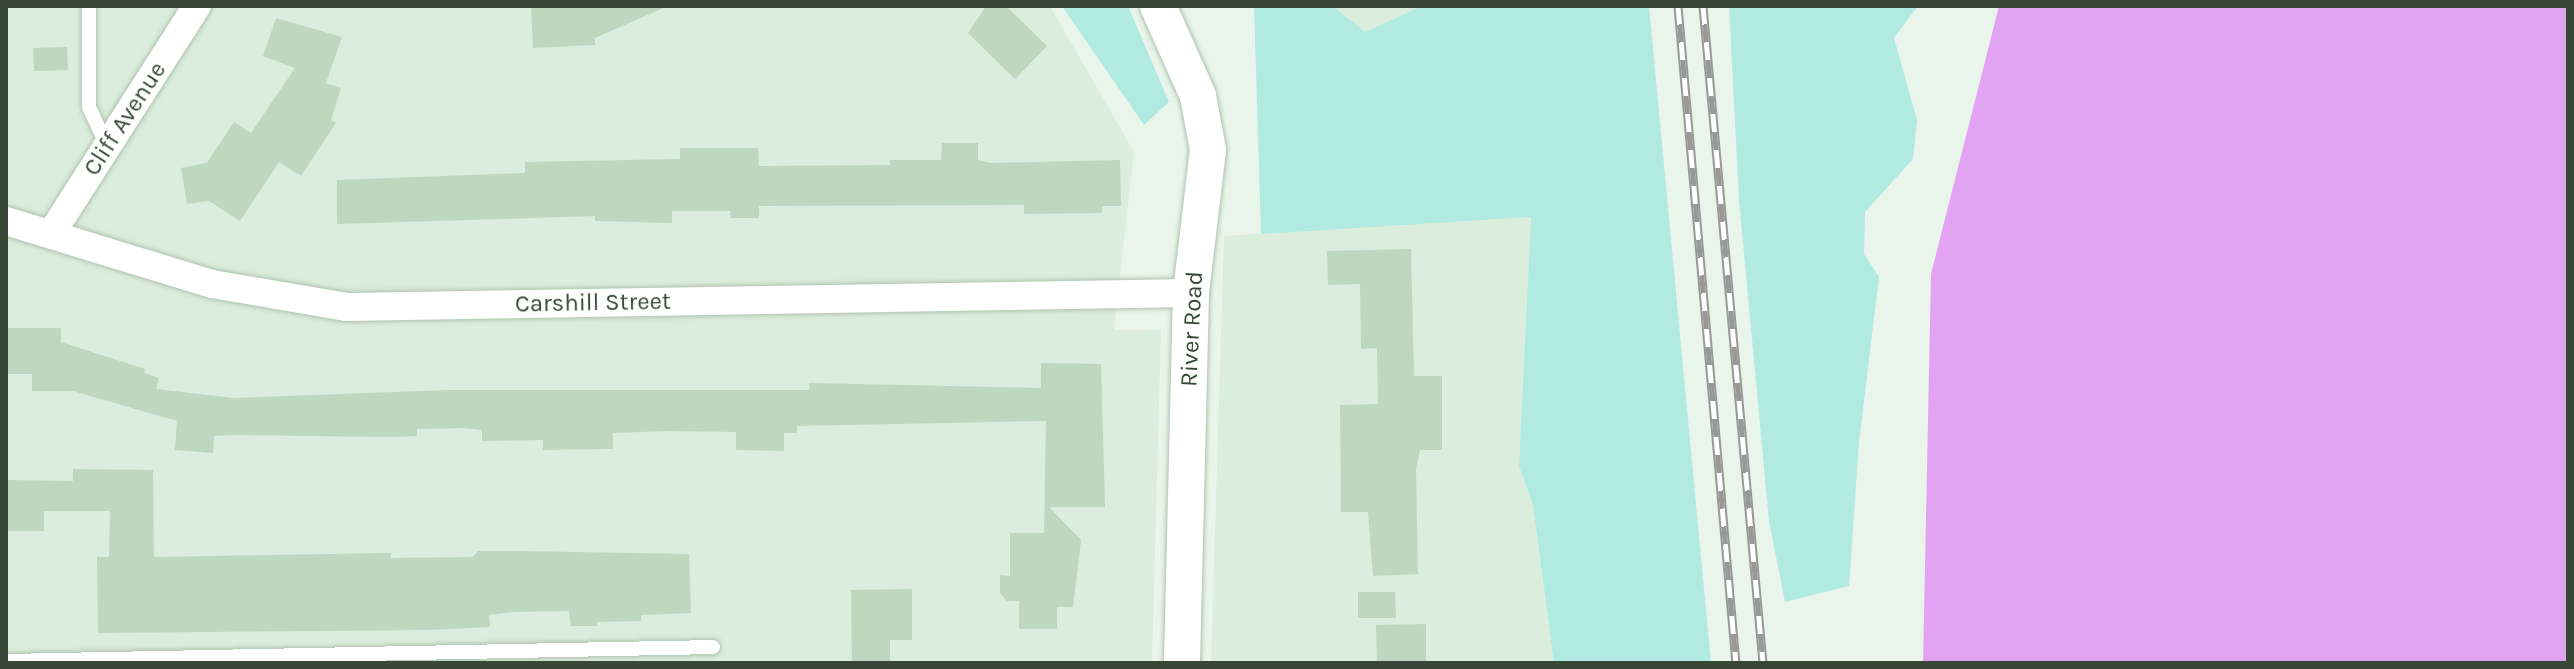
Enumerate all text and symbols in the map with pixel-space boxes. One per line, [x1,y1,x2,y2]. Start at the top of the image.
street label: Cliff Avenue [78,57,172,181]
street label: River Road [1175,270,1209,388]
street label: Carshill Street [515,287,671,319]

